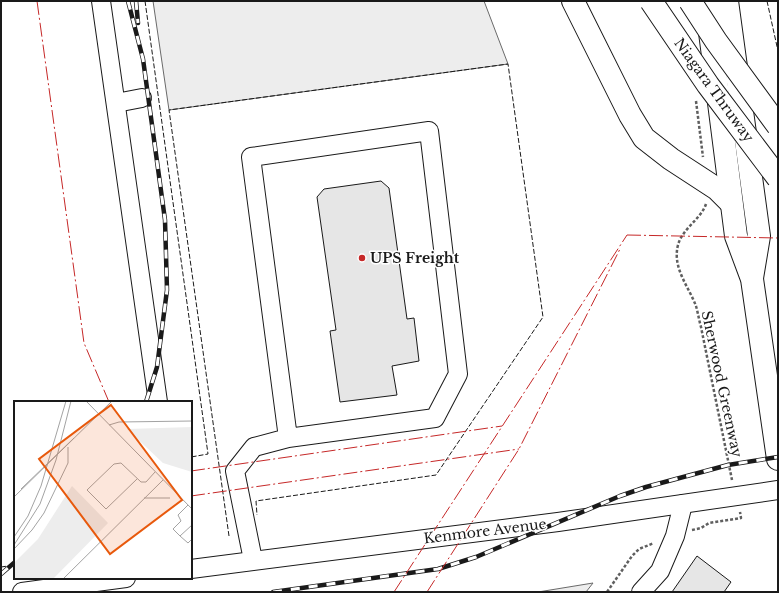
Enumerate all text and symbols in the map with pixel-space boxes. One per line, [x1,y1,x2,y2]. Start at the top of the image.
street label: Niagara Thruway [670,35,758,146]
place label: UPS Freight [370,249,460,267]
marker: UPS Freight [357,253,367,263]
street label: Sherwood Greenway [698,309,746,459]
inset map [14,401,192,579]
street label: Kenmore Avenue [422,515,548,547]

